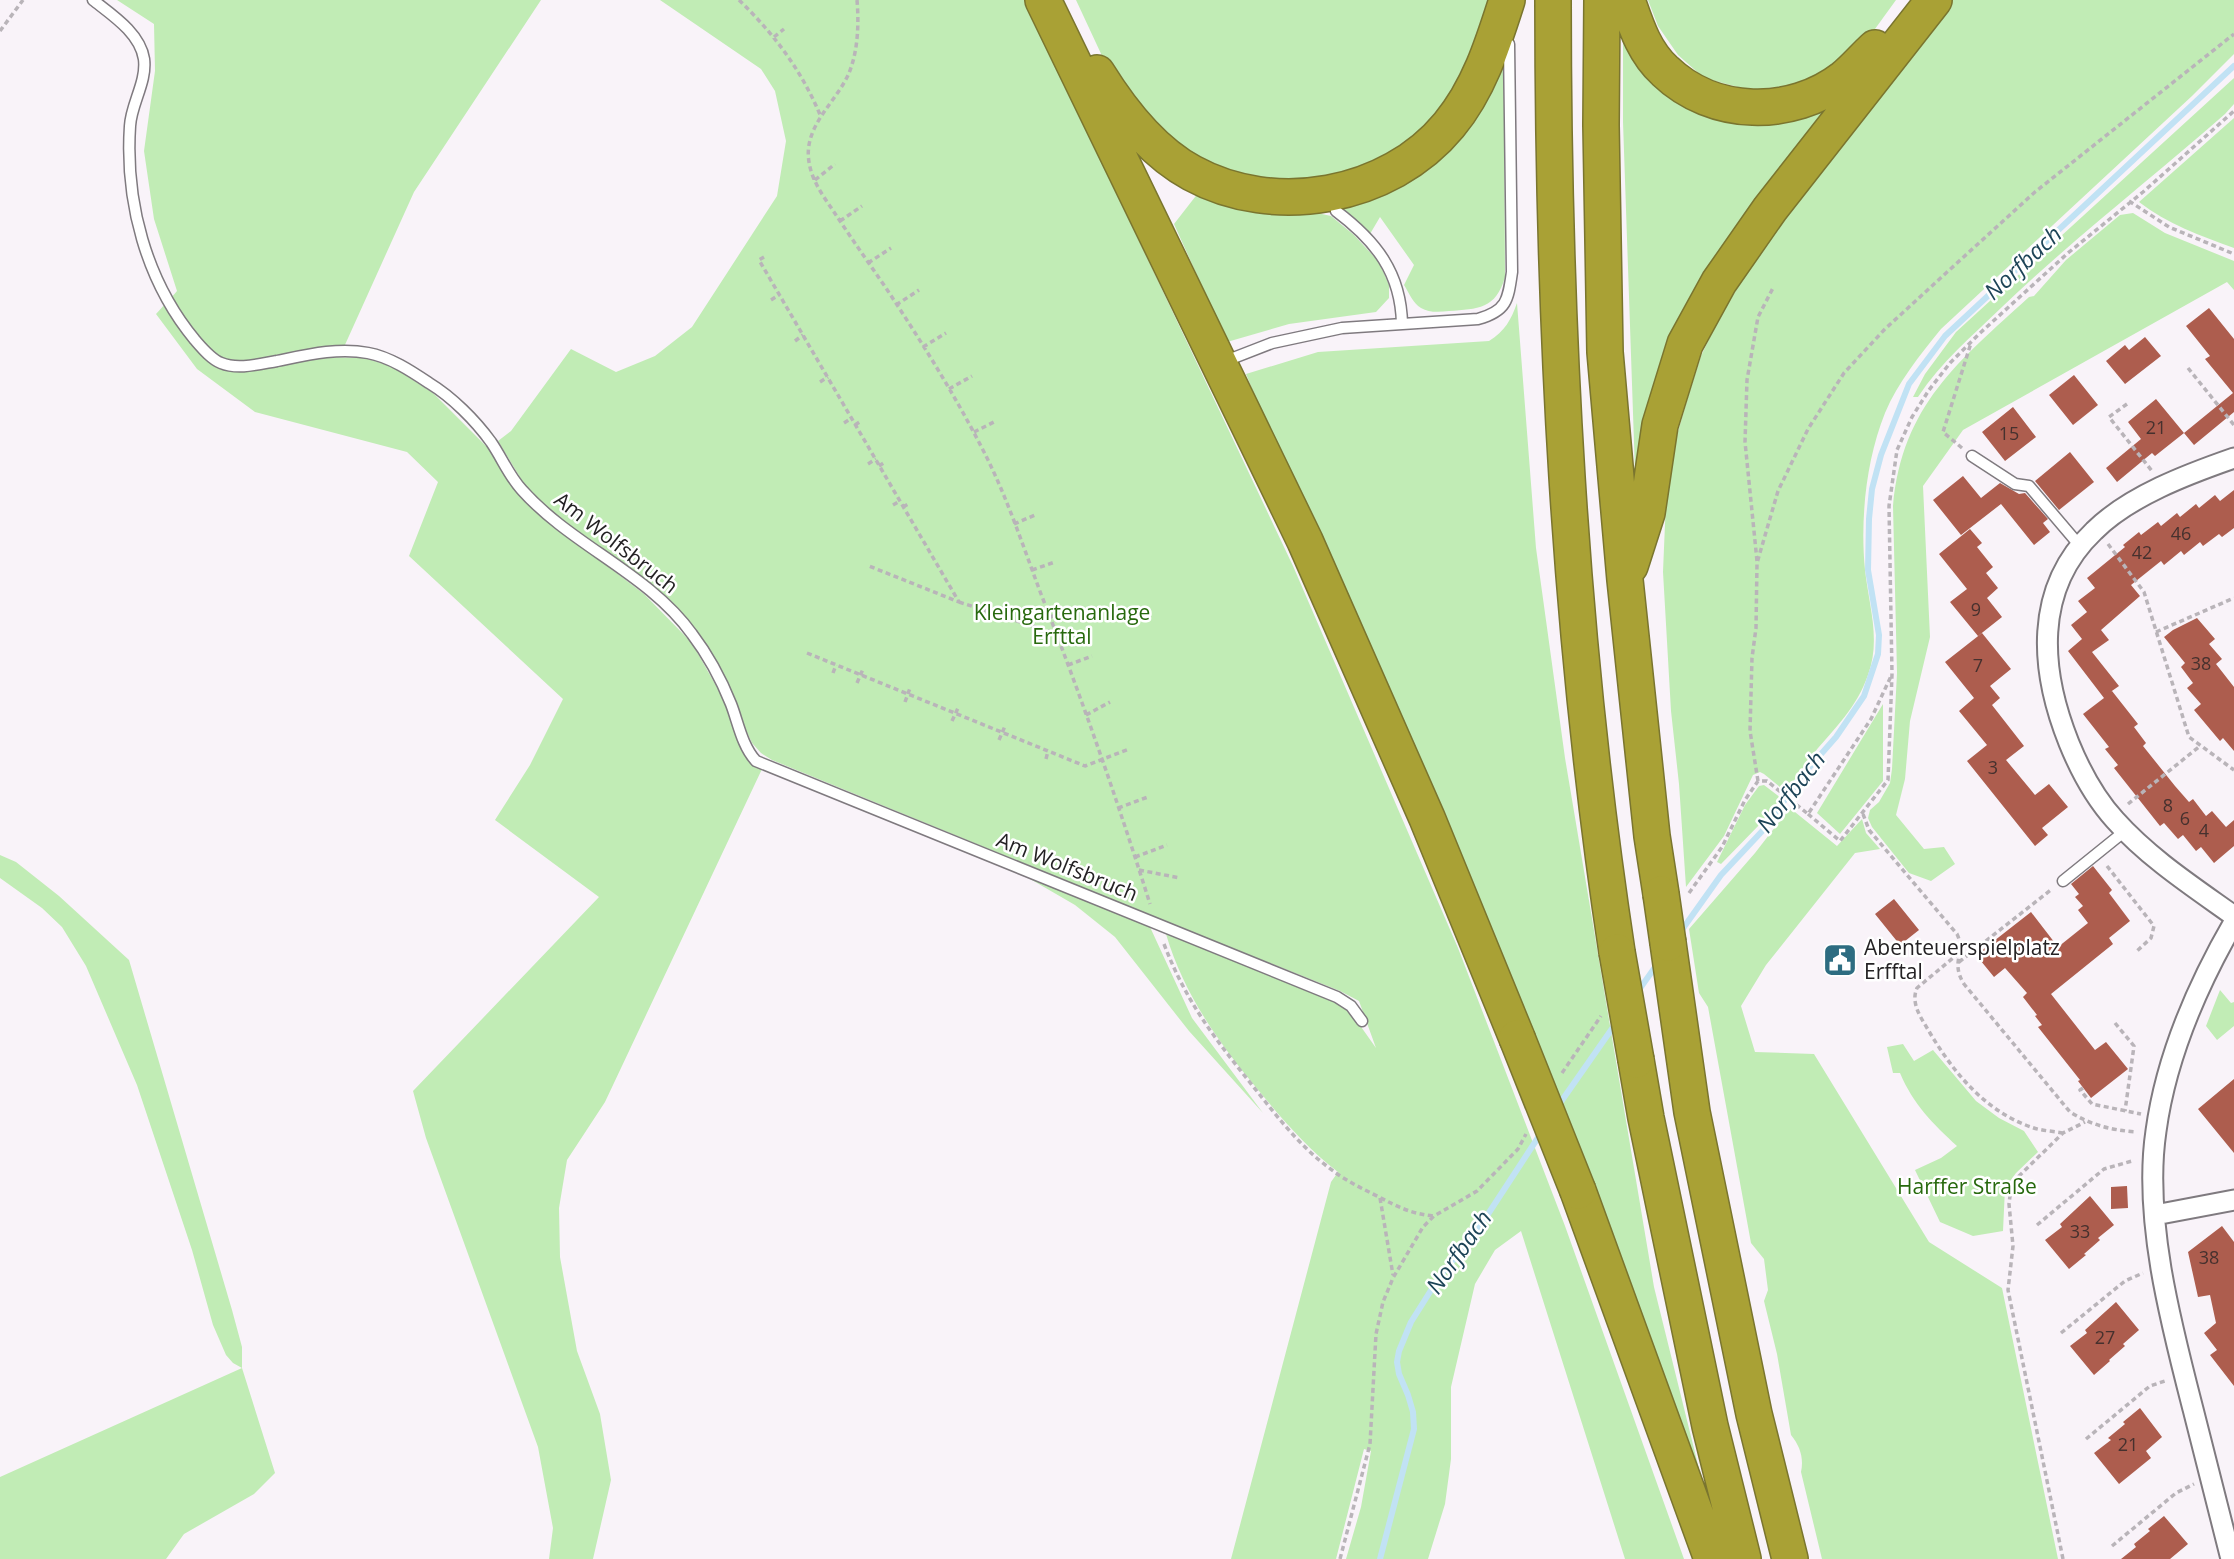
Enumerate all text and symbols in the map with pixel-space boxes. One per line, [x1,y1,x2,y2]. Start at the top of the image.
water label: Norfbach [1977,218,2068,306]
house number: 21 [2146,415,2166,439]
house number: 15 [1999,421,2019,445]
street label: Am Wolfsbruch [549,485,684,599]
house number: 46 [2171,521,2191,545]
house number: 42 [2132,540,2152,564]
house number: 9 [1971,597,1981,621]
park label: Kleingartenanlage Erfttal [974,598,1150,650]
house number: 38 [2191,651,2211,675]
house number: 7 [1973,653,1983,677]
water label: Norfbach [1748,744,1832,839]
house number: 3 [1988,755,1998,779]
house number: 8 [2163,793,2173,817]
house number: 6 [2180,806,2190,830]
house number: 4 [2199,818,2209,842]
street label: Am Wolfsbruch [993,825,1142,907]
place label: Abenteuerspielplatz Erfftal [1864,933,2060,985]
public building icon: Abenteuerspielplatz Erfftal [1821,941,1859,979]
park label: Harffer Straße [1897,1172,2037,1200]
water label: Norfbach [1418,1203,1499,1300]
house number: 33 [2070,1219,2090,1243]
house number: 38 [2199,1245,2219,1269]
house number: 27 [2095,1325,2115,1349]
house number: 21 [2118,1432,2138,1456]

